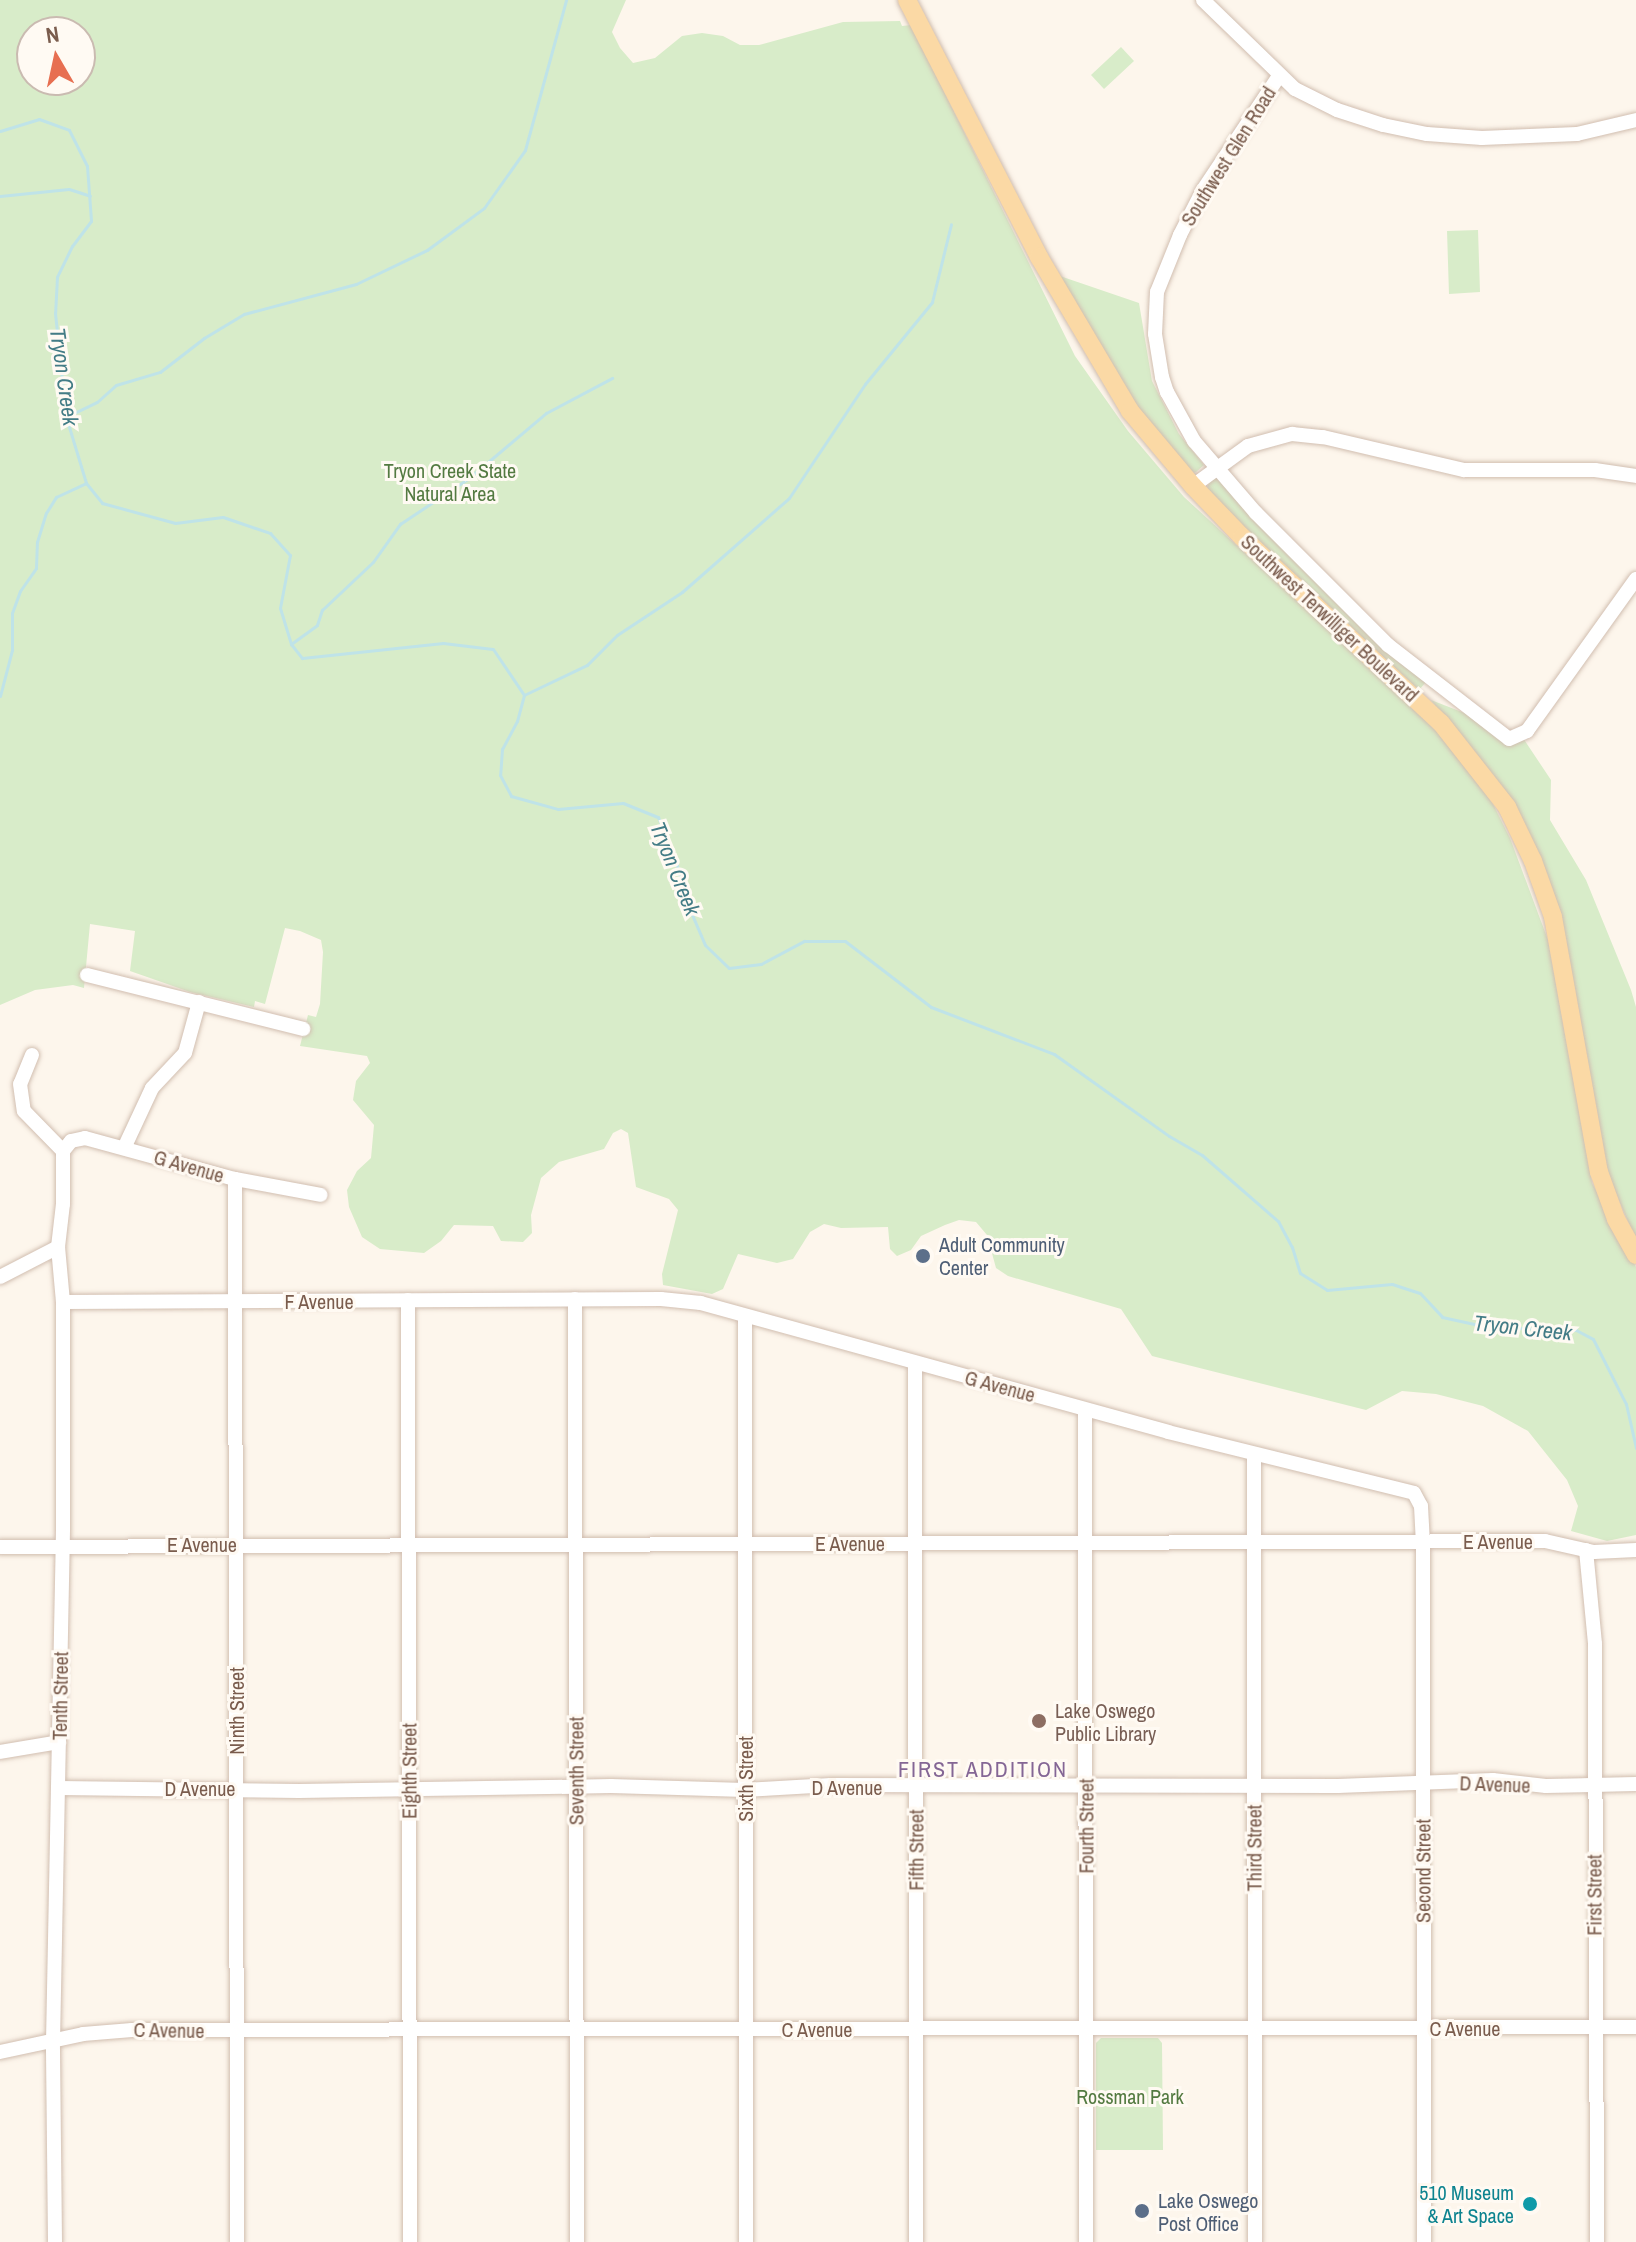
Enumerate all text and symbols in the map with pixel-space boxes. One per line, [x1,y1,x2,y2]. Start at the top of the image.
north arrow [16,16,96,96]
text: N [44,18,61,50]
street label: Southwest Glen Road [1176,82,1280,230]
water label: Tryon Creek [44,326,84,428]
park label: Tryon Creek State Natural Area [384,458,516,505]
street label: Southwest Terwilliger Boulevard [1236,529,1424,707]
water label: Tryon Creek [644,818,706,920]
street label: G Avenue [151,1144,227,1188]
place label: Adult Community Center [939,1232,1065,1279]
marker: Adult Community Center [914,1247,932,1265]
street label: F Avenue [284,1289,354,1313]
water label: Tryon Creek [1473,1310,1573,1346]
street label: G Avenue [962,1365,1038,1407]
street label: E Avenue [1463,1529,1533,1553]
street label: E Avenue [815,1531,885,1555]
street label: E Avenue [167,1532,237,1556]
street label: Tenth Street [47,1652,73,1740]
street label: Ninth Street [224,1667,248,1755]
place label: Lake Oswego Public Library [1055,1698,1156,1745]
marker: Lake Oswego Public Library [1030,1712,1048,1730]
street label: Seventh Street [564,1717,588,1825]
street label: Eighth Street [397,1723,421,1819]
street label: Sixth Street [733,1736,757,1822]
district label: FIRST ADDITION [897,1757,1069,1783]
street label: D Avenue [1459,1771,1531,1797]
street label: D Avenue [811,1775,883,1799]
street label: D Avenue [164,1776,236,1800]
street label: Fourth Street [1074,1779,1098,1873]
street label: Third Street [1242,1805,1266,1891]
street label: Fifth Street [904,1809,928,1891]
street label: Second Street [1411,1819,1435,1923]
street label: First Street [1582,1854,1606,1936]
street label: C Avenue [1429,2016,1501,2040]
street label: C Avenue [133,2017,205,2043]
street label: C Avenue [781,2017,853,2041]
park label: Rossman Park [1076,2084,1184,2108]
place label: 510 Museum & Art Space [1419,2180,1514,2227]
place label: Lake Oswego Post Office [1158,2188,1258,2235]
marker: 510 Museum & Art Space [1521,2195,1539,2213]
marker: Lake Oswego Post Office [1133,2202,1151,2220]

